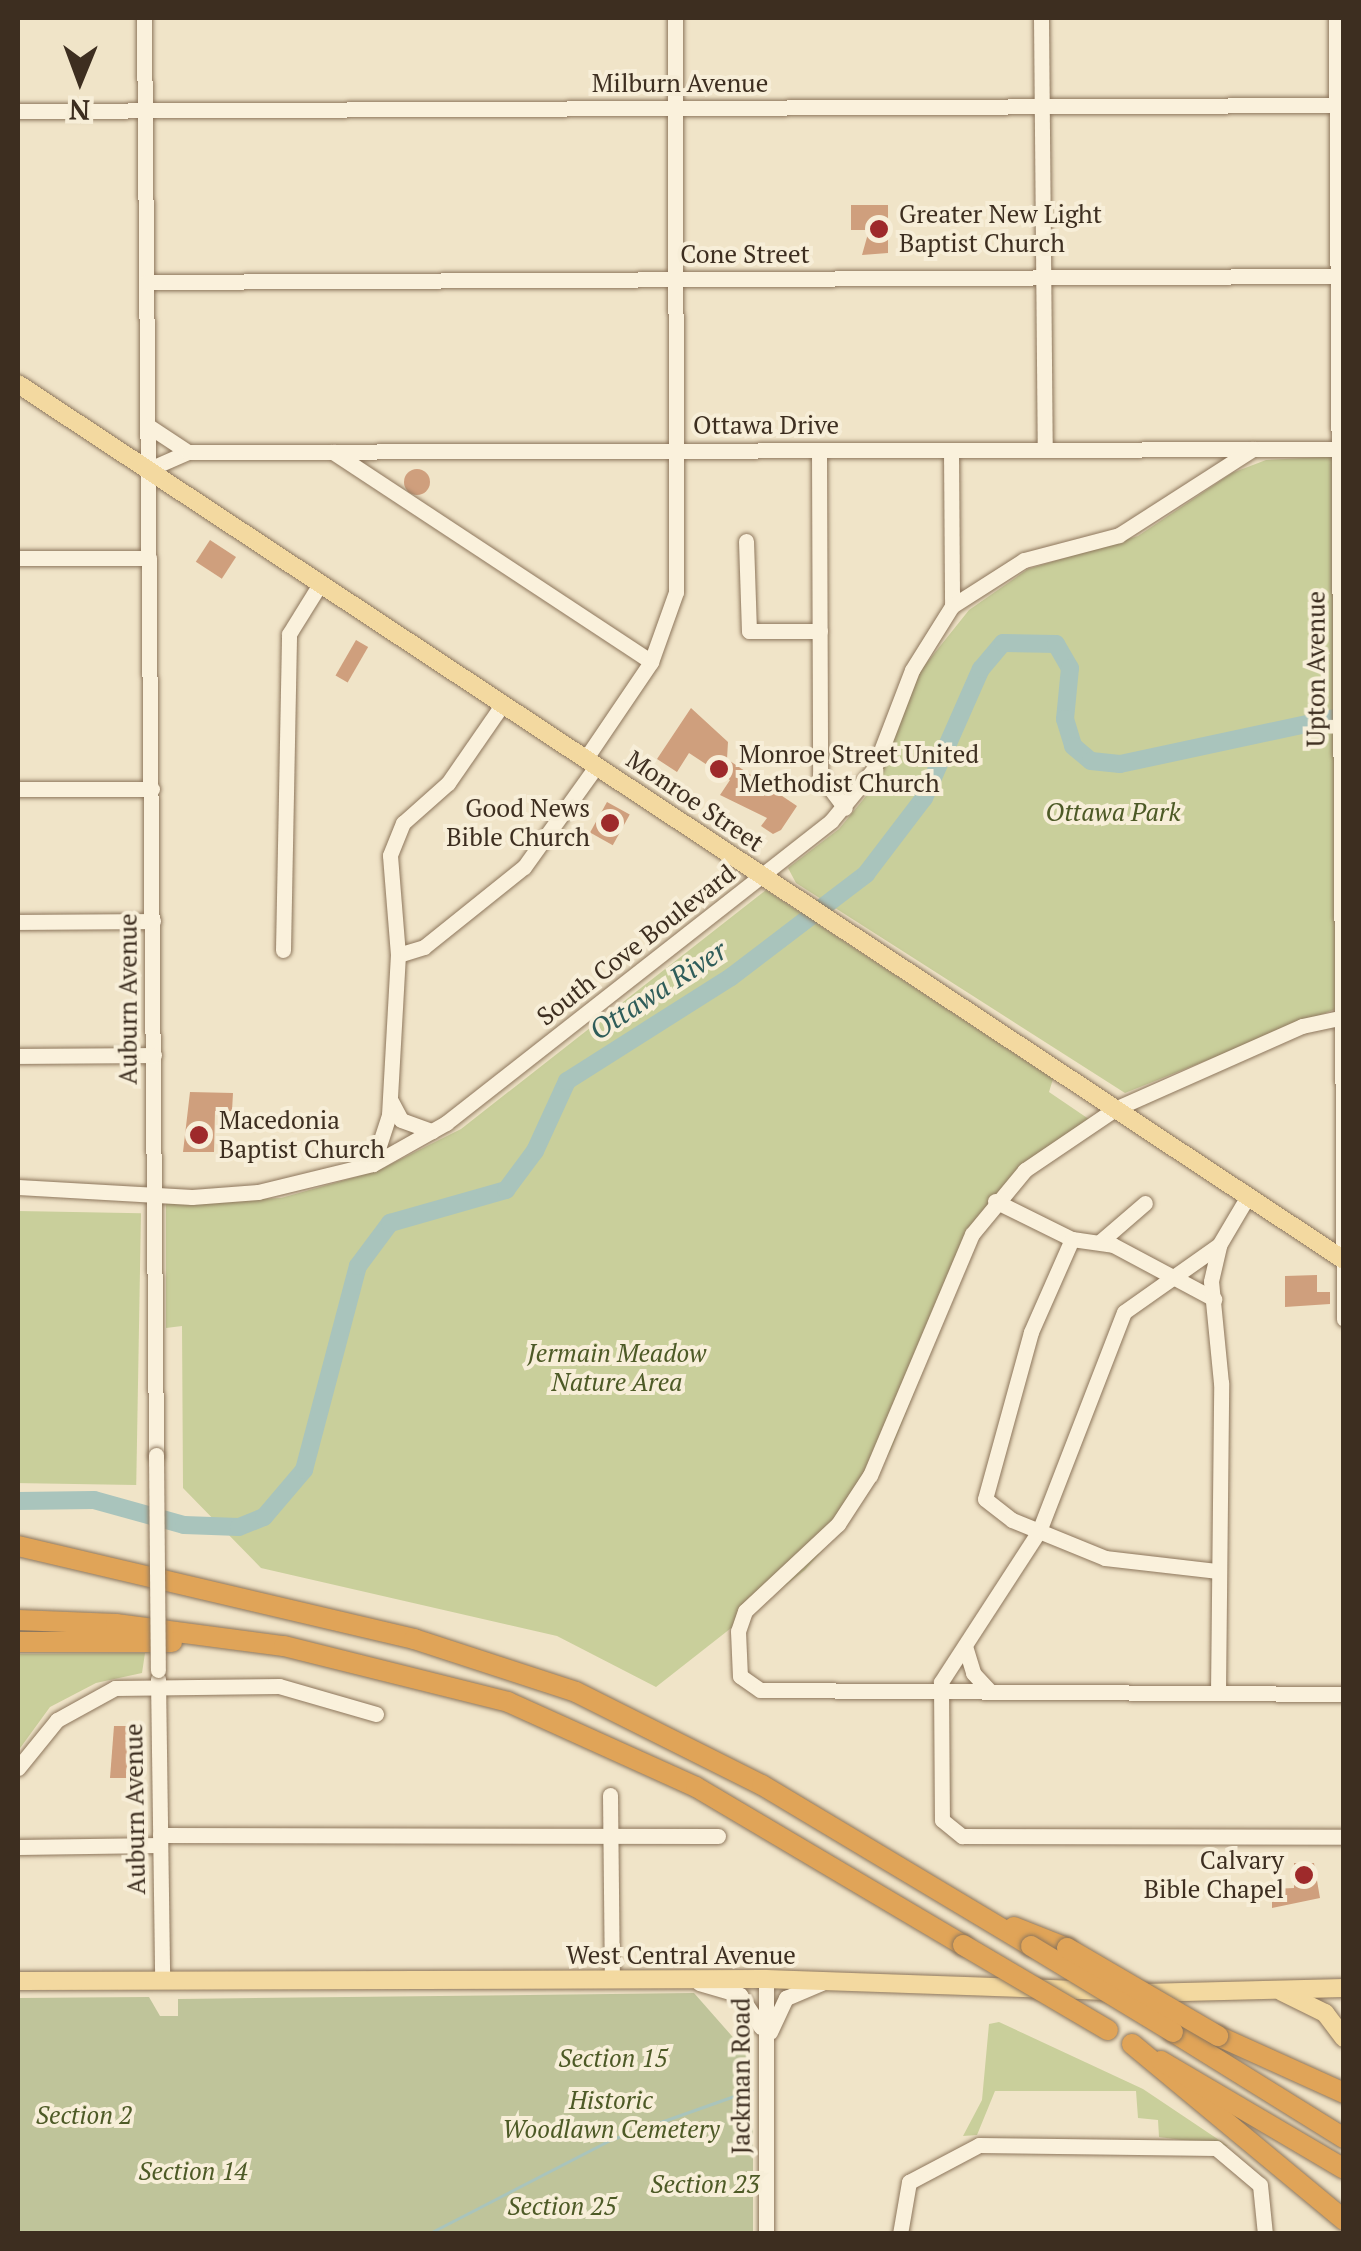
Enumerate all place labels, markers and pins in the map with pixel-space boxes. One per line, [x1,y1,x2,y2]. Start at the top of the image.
place label: Greater New Light Baptist Church [899,200,1102,259]
marker: Greater New Light Baptist Church [868,218,890,240]
place label: Monroe Street United Methodist Church [739,740,979,799]
marker: Monroe Street United Methodist Church [708,758,730,780]
place label: Good News Bible Church [446,794,590,853]
marker: Good News Bible Church [599,812,621,834]
place label: Macedonia Baptist Church [219,1106,385,1165]
marker: Macedonia Baptist Church [188,1124,210,1146]
place label: Calvary Bible Chapel [1144,1846,1284,1905]
marker: Calvary Bible Chapel [1293,1864,1315,1886]

